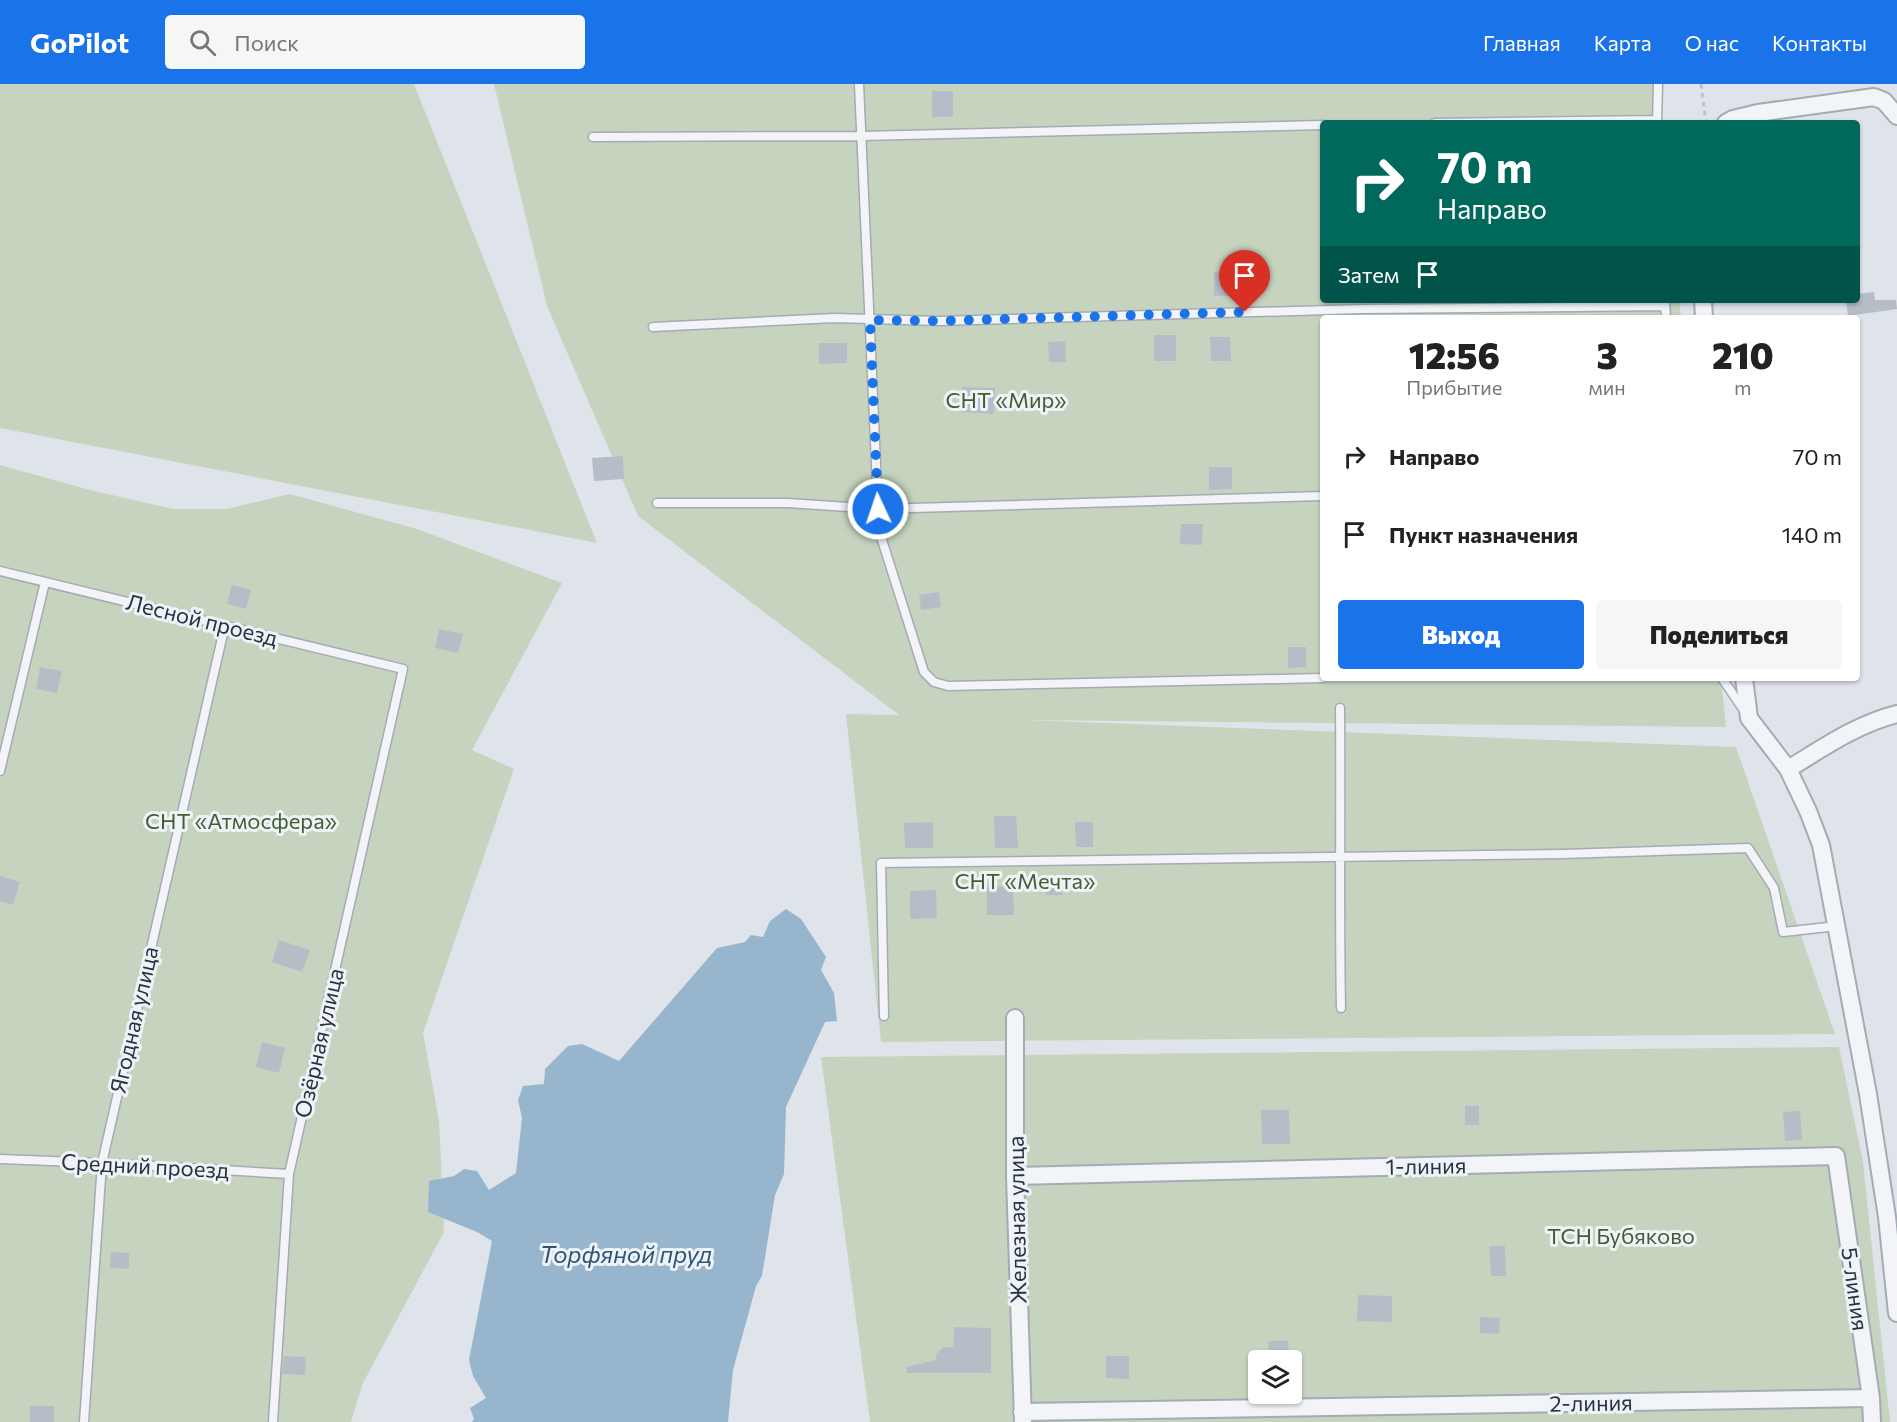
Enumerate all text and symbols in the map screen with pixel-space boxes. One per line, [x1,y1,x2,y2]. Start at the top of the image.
search box [165,15,585,69]
text: GoPilot [30,25,129,59]
icon: search [186,26,219,59]
text: Поиск [234,29,299,56]
text: Главная [1483,30,1561,55]
text: Карта [1594,30,1652,55]
text: О нас [1685,30,1739,55]
text: Контакты [1772,30,1867,55]
text: 70 m [1437,140,1532,192]
icon: right [1338,144,1416,222]
text: Направо [1437,192,1547,225]
pin [1219,250,1270,312]
icon: arrive [1411,258,1444,291]
icon: arrive [1228,259,1261,292]
text: Затем [1338,261,1399,288]
text: 12:56 [1409,332,1500,376]
text: 3 [1597,332,1618,376]
text: 210 [1712,332,1774,376]
text: Прибытие [1406,375,1502,399]
text: мин [1589,375,1626,399]
text: m [1734,375,1752,399]
park label: СНТ «Мир» [946,386,1066,413]
icon: right [1338,440,1371,473]
text: Направо [1389,443,1479,470]
text: 70 m [1793,443,1842,470]
position arrow [846,477,910,541]
icon: arrive [1338,518,1371,551]
text: Пункт назначения [1389,521,1578,548]
text: 140 m [1782,521,1842,548]
street label: Лесной проезд [124,588,281,651]
button: Выход [1338,600,1584,669]
button: Поделиться [1596,600,1842,669]
park label: СНТ «Атмосфера» [145,807,337,834]
park label: СНТ «Мечта» [955,867,1095,894]
street label: Ягодная улица [103,944,164,1096]
street label: Озёрная улица [288,965,349,1120]
street label: Железная улица [1002,1136,1031,1304]
street label: Средний проезд [60,1148,230,1183]
street label: 1-линия [1385,1151,1467,1180]
park label: ТСН Бубяково [1547,1222,1695,1249]
water label: Торфяной пруд [540,1239,712,1268]
street label: 5-линия [1836,1245,1875,1332]
map controls [1248,1350,1302,1404]
button: layers [1248,1350,1302,1404]
street label: 2-линия [1549,1388,1633,1417]

